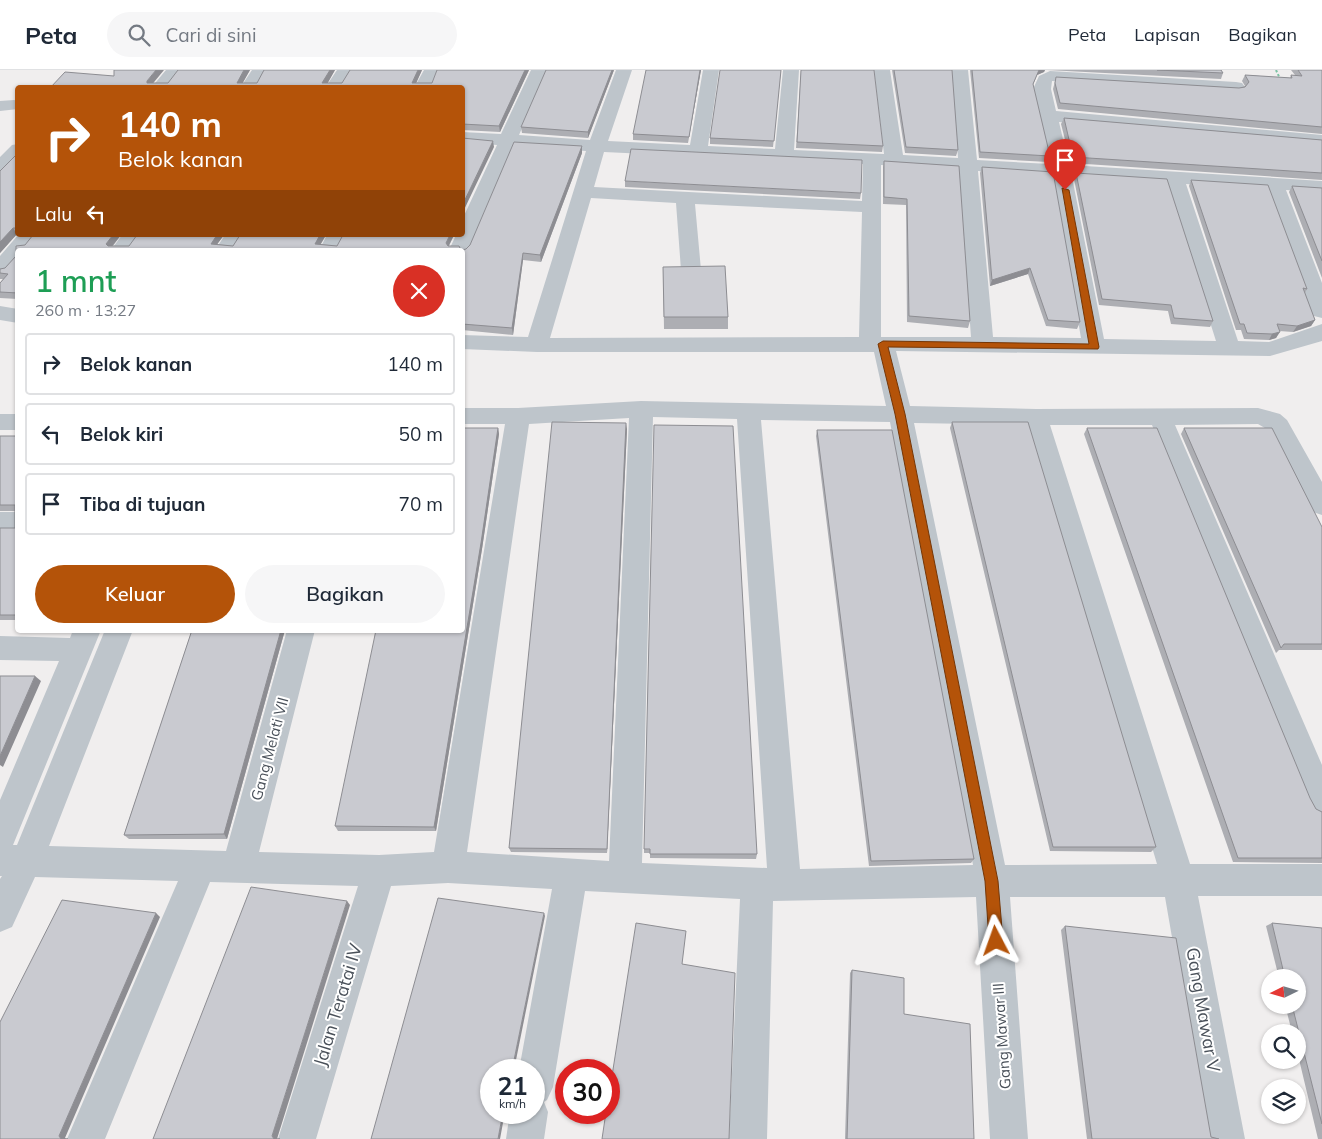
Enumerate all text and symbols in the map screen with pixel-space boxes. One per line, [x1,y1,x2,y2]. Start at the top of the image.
search box [107,12,457,57]
text: Peta [25,20,77,50]
icon: search [125,21,153,49]
text: Cari di sini [165,23,256,47]
text: Peta [1068,23,1106,46]
text: Lapisan [1134,23,1200,46]
text: Bagikan [1228,23,1297,46]
text: 140 m [118,102,222,146]
icon: right [35,105,100,170]
pin [1044,139,1086,190]
text: Belok kanan [118,145,243,173]
icon: arrive [1051,146,1079,174]
icon: left [82,200,110,228]
text: Lalu [35,202,72,226]
text: 1 mnt [35,262,116,300]
button: close [393,265,445,317]
text: 260 m · 13:27 [35,300,136,320]
icon: right [37,350,65,378]
text: Belok kanan [80,352,192,376]
text: 140 m [387,352,443,376]
icon: left [37,420,65,448]
text: Belok kiri [80,422,163,446]
text: 50 m [399,422,443,446]
icon: arrive [37,490,65,518]
text: Tiba di tujuan [80,492,205,516]
text: 70 m [399,492,443,516]
button: Keluar [35,565,235,623]
button: Bagikan [245,565,445,623]
street label: Gang Melati VII [247,695,292,803]
position arrow [969,914,1021,966]
street label: Jalan Teratai IV [308,940,367,1069]
street label: Gang Mawar V [1181,946,1226,1075]
north arrow [1261,969,1306,1014]
map controls [1261,969,1306,1124]
street label: Gang Mawar III [988,982,1015,1090]
button: search [1261,1024,1306,1069]
speed limit sign: 30 [555,1059,620,1124]
text: 21 [497,1070,528,1101]
button: layers [1261,1079,1306,1124]
text: km/h [499,1096,526,1111]

